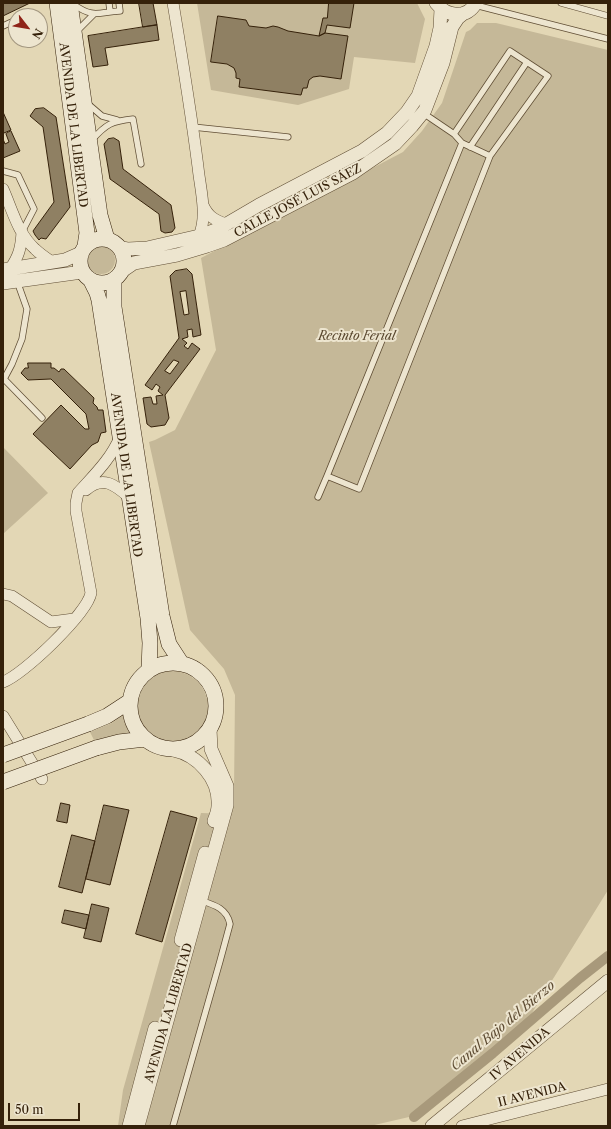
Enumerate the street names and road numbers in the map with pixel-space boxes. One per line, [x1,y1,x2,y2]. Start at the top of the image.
street label: AVENIDA DE LA LIBERTAD [56,42,90,208]
street label: CALLE JOSÉ LUIS SÁEZ [232,161,364,241]
street label: AVENIDA DE LA LIBERTAD [107,392,145,558]
street label: AVENIDA LA LIBERTAD [142,941,196,1085]
street label: IV AVENIDA [487,1025,553,1083]
street label: II AVENIDA [496,1080,568,1110]

